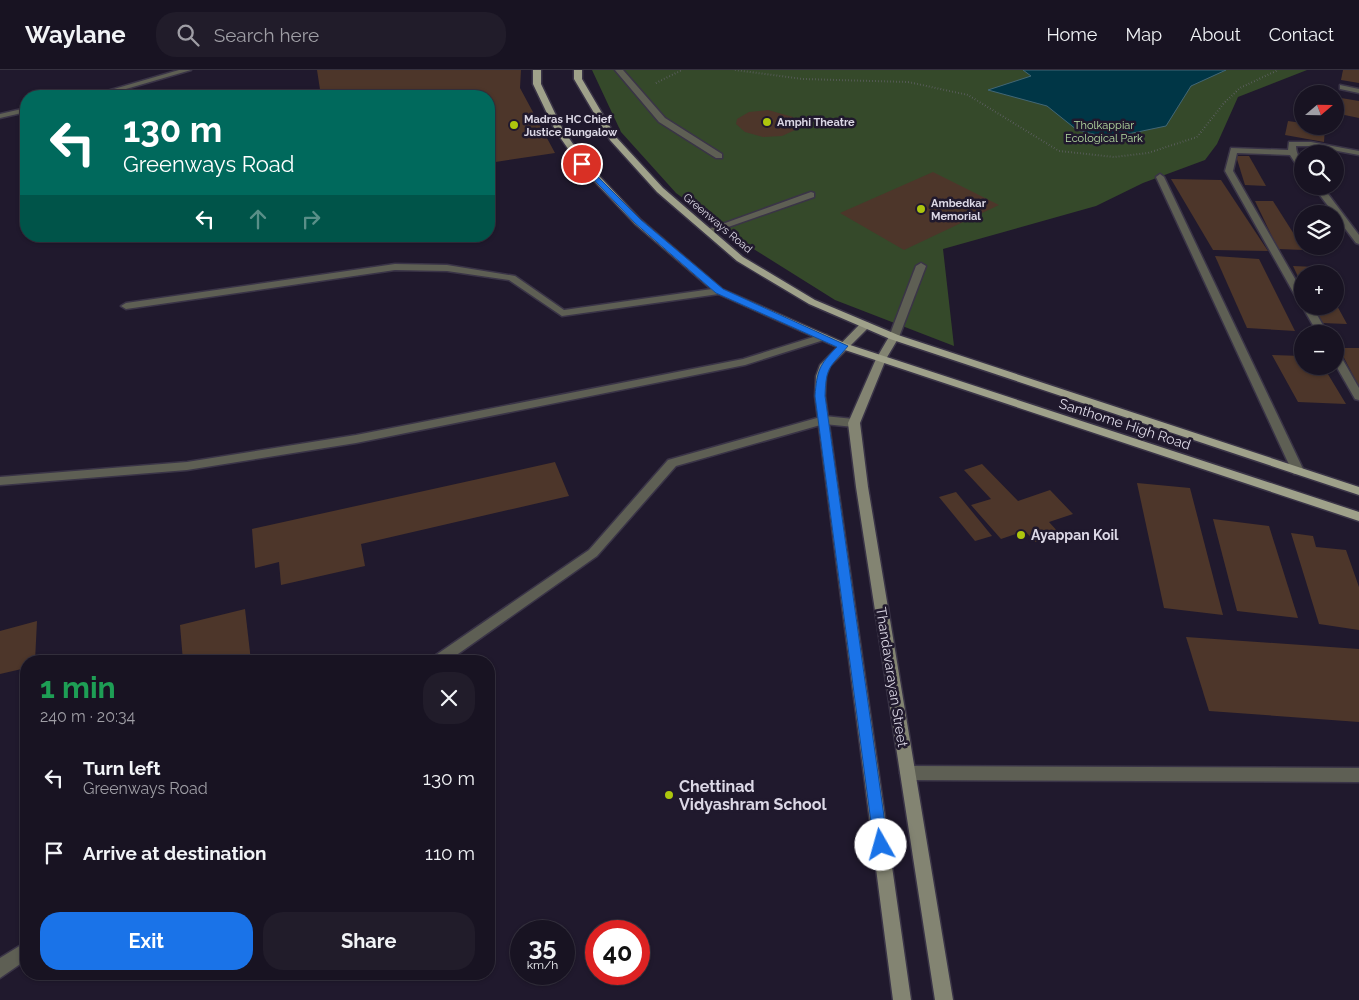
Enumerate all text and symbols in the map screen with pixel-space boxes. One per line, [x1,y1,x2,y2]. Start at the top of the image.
search box [156,12,506,57]
text: Waylane [25,20,126,49]
icon: search [174,21,202,49]
text: Search here [214,24,319,46]
text: Home [1046,24,1097,45]
text: Map [1125,24,1162,45]
text: About [1190,24,1241,45]
text: Contact [1269,24,1334,45]
north arrow [1294,85,1344,135]
map controls [1294,85,1344,375]
text: 130 m [123,109,222,150]
icon: left [40,110,105,175]
place label: Madras HC Chief Justice Bungalow [524,113,618,139]
marker: Amphi Theatre [761,116,773,128]
place label: Amphi Theatre [777,116,855,129]
marker: Madras HC Chief Justice Bungalow [508,119,520,131]
park label: Tholkappiar Ecological Park [1065,119,1143,145]
pin [561,143,603,185]
button: search [1294,145,1344,195]
icon: arrive [568,150,596,178]
text: Greenways Road [123,151,294,177]
street label: Greenways Road [681,191,755,256]
place label: Ambedkar Memorial [931,197,987,223]
marker: Ambedkar Memorial [915,203,927,215]
icon: left [191,205,219,233]
icon: ahead [244,205,272,233]
icon: right [297,205,325,233]
button: layers [1294,205,1344,255]
button: + [1294,265,1344,315]
button: − [1294,325,1344,375]
street label: Santhome High Road [1057,395,1193,453]
place label: Ayappan Koil [1031,527,1119,543]
marker: Ayappan Koil [1015,529,1027,541]
street label: Thandavarayan Street [873,606,911,748]
text: 1 min [40,670,116,705]
button: close [423,672,475,724]
text: 240 m · 20:34 [40,707,135,726]
text: Turn left [83,757,160,779]
icon: left [40,764,68,792]
text: 130 m [423,767,475,789]
place label: Chettinad Vidyashram School [679,777,827,814]
text: Greenways Road [83,779,208,798]
marker: Chettinad Vidyashram School [663,789,675,801]
position arrow [854,818,906,870]
icon: arrive [40,839,68,867]
text: Arrive at destination [83,842,267,864]
text: 110 m [425,842,475,864]
button: Exit [40,912,253,970]
button: Share [263,912,475,970]
speed limit sign: 40 [585,920,650,985]
text: 35 [529,931,556,961]
text: km/h [527,958,558,972]

